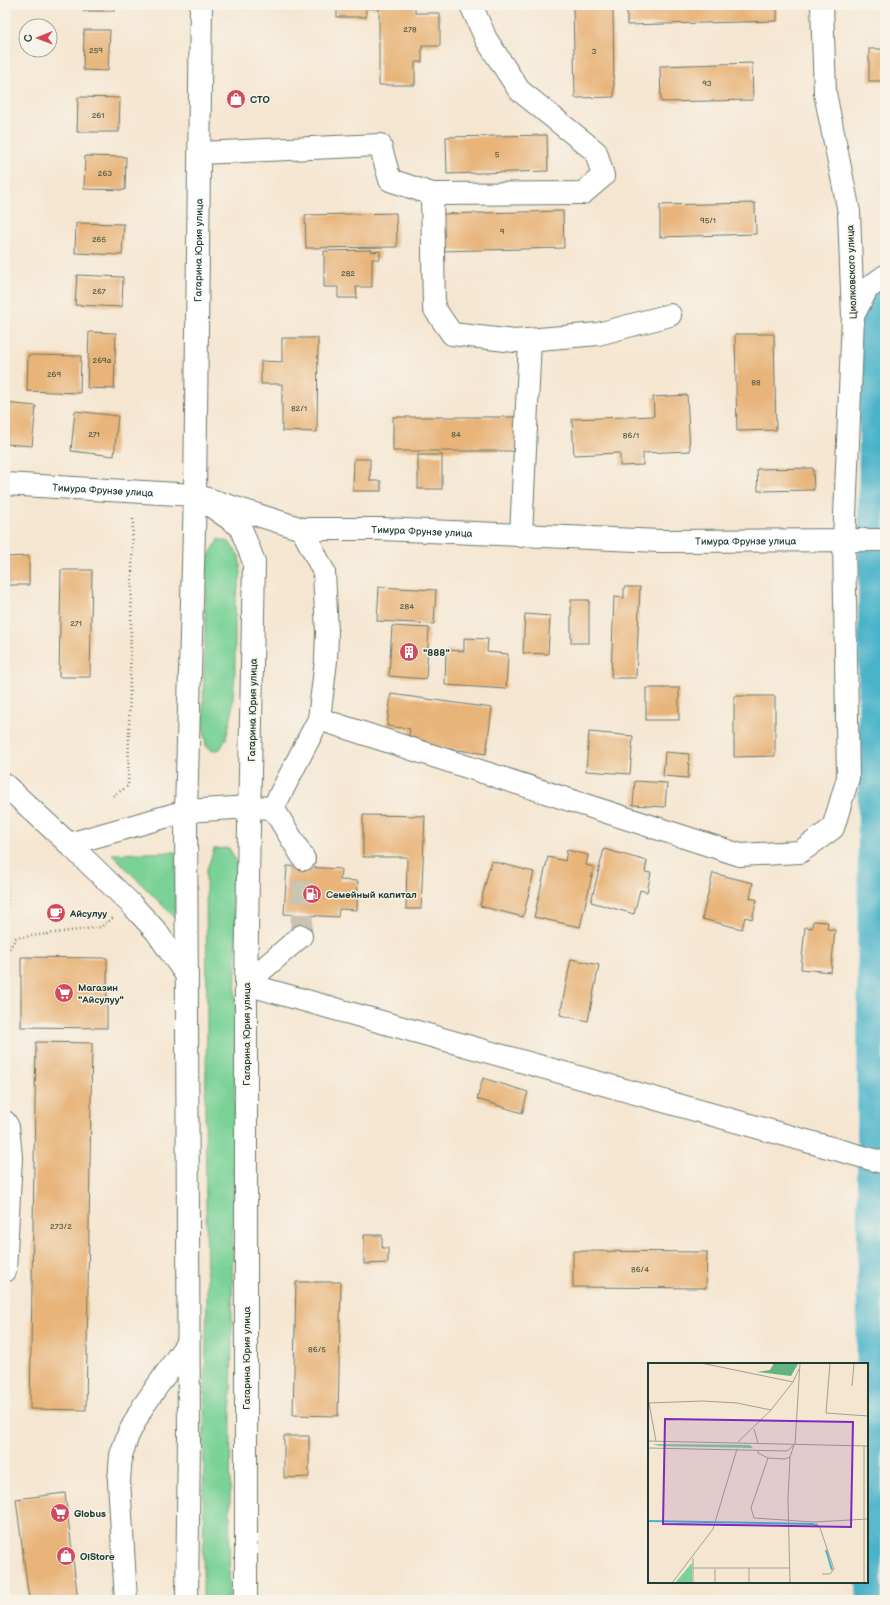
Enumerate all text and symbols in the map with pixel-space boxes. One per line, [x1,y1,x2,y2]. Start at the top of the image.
north arrow [18,18,58,58]
house number: 278 [403,25,417,34]
text: С [22,34,35,42]
house number: 259 [89,46,103,55]
house number: 3 [592,47,597,56]
house number: 93 [702,79,712,88]
shop icon: CTO [225,88,247,110]
place label: CTO [250,94,271,106]
house number: 261 [92,111,104,120]
house number: 5 [495,150,500,159]
house number: 263 [98,169,112,178]
street label: Гагарина Юрия улица [192,198,206,302]
house number: 95/1 [700,216,716,225]
street label: Циолковского улица [844,225,860,319]
house number: 9 [500,227,505,236]
house number: 265 [92,235,107,244]
house number: 282 [341,269,355,278]
house number: 267 [92,287,106,296]
house number: 269а [93,356,112,365]
house number: 269 [47,370,61,379]
house number: 88 [751,378,761,387]
house number: 82/1 [291,404,307,413]
house number: 271 [88,430,100,439]
house number: 84 [451,430,461,439]
house number: 86/1 [623,431,639,440]
street label: Тимура Фрунзе улица [52,482,154,500]
street label: Тимура Фрунзе улица [371,524,473,540]
street label: Тимура Фрунзе улица [695,535,797,548]
house number: 284 [400,602,414,611]
house number: 271 [70,619,82,628]
building icon: "888" [398,641,420,663]
place label: "888" [423,647,450,659]
street label: Гагарина Юрия улица [246,658,260,762]
fuel station icon: Семейный капитал [301,883,323,905]
place label: Семейный капитал [326,889,417,901]
cafe icon: Айсулуу [45,902,67,924]
place label: Айсулуу [69,908,107,920]
supermarket icon: Магазин "Айсулуу" [53,982,75,1004]
place label: Магазин "Айсулуу" [78,982,124,1006]
street label: Гагарина Юрия улица [241,982,253,1086]
house number: 273/2 [50,1222,72,1231]
house number: 86/4 [631,1265,649,1274]
street label: Гагарина Юрия улица [241,1306,253,1410]
house number: 86/5 [308,1345,326,1354]
inset map [648,1363,868,1583]
supermarket icon: Globus [49,1502,71,1524]
place label: Globus [74,1508,106,1520]
shop icon: O!Store [55,1545,77,1567]
place label: O!Store [80,1551,115,1563]

